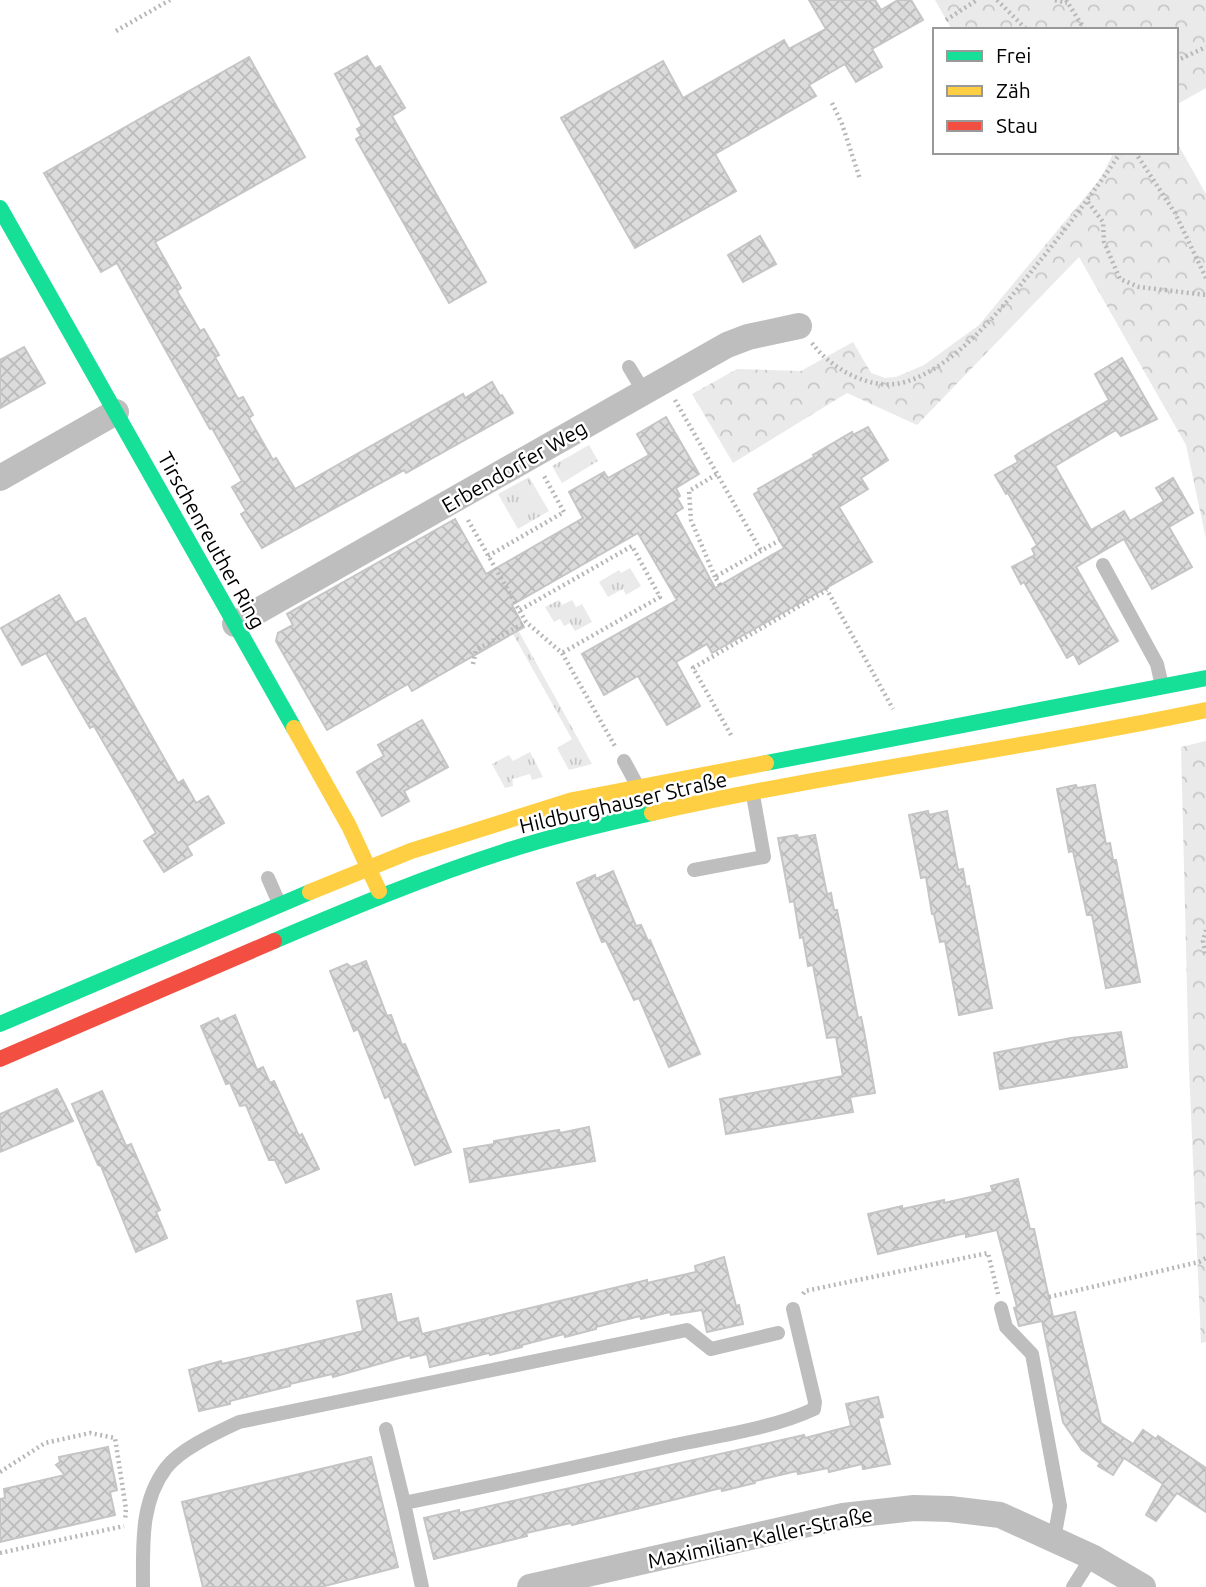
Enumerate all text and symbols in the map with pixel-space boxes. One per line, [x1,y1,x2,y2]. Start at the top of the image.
legend [933,28,1178,154]
text: Frei [996,43,1031,67]
text: Zäh [996,78,1031,102]
text: Stau [996,113,1038,137]
street label: Erbendorfer Weg [437,415,591,517]
street label: Tirschenreuther Ring [153,448,271,632]
street label: Hildburghauser Straße [517,766,729,838]
street label: Maximilian-Kaller-Straße [645,1501,875,1573]

